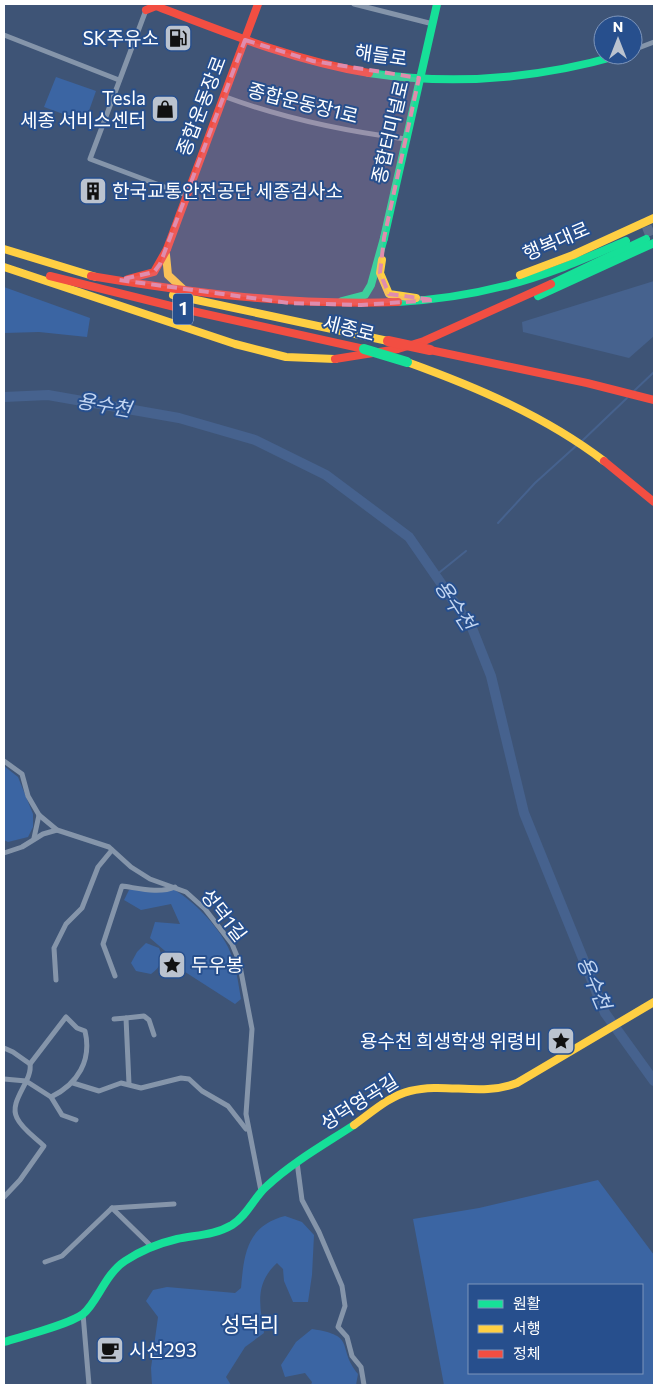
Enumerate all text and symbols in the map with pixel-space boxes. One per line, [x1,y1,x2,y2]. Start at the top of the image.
north arrow [593,15,643,65]
text: N [613,18,623,35]
fuel station icon: SK주유소 [163,23,193,53]
place label: SK주유소 [83,26,159,49]
street label: 해들로 [353,39,409,70]
street label: 종합운동장로 [171,53,230,159]
street label: 종합운동장1로 [246,78,361,127]
street label: 종합터미널로 [367,78,413,186]
place label: Tesla 세종 서비스센터 [20,86,146,131]
shop icon: Tesla 세종 서비스센터 [150,94,180,124]
building icon: 한국교통안전공단 세종검사소 [78,176,108,206]
place label: 한국교통안전공단 세종검사소 [112,179,343,202]
street label: 행복대로 [519,216,592,265]
road number: 1 [173,294,193,324]
street label: 세종로 [321,310,377,345]
water label: 용수천 [75,387,136,421]
water label: 용수천 [431,575,482,636]
street label: 성덕1길 [197,884,252,946]
place icon: 두우봉 [157,950,187,980]
place label: 두우봉 [191,953,243,976]
water label: 용수천 [573,953,618,1015]
place icon: 용수천 희생학생 위령비 [546,1026,576,1056]
place label: 용수천 희생학생 위령비 [360,1029,542,1052]
street label: 성덕영곡길 [316,1069,402,1134]
legend [468,1284,643,1374]
text: 원활 [513,1294,541,1312]
district label: 성덕리 [221,1311,279,1336]
text: 서행 [513,1319,541,1337]
cafe icon: 시선293 [95,1335,125,1365]
place label: 시선293 [129,1338,197,1361]
text: 정체 [513,1344,541,1362]

